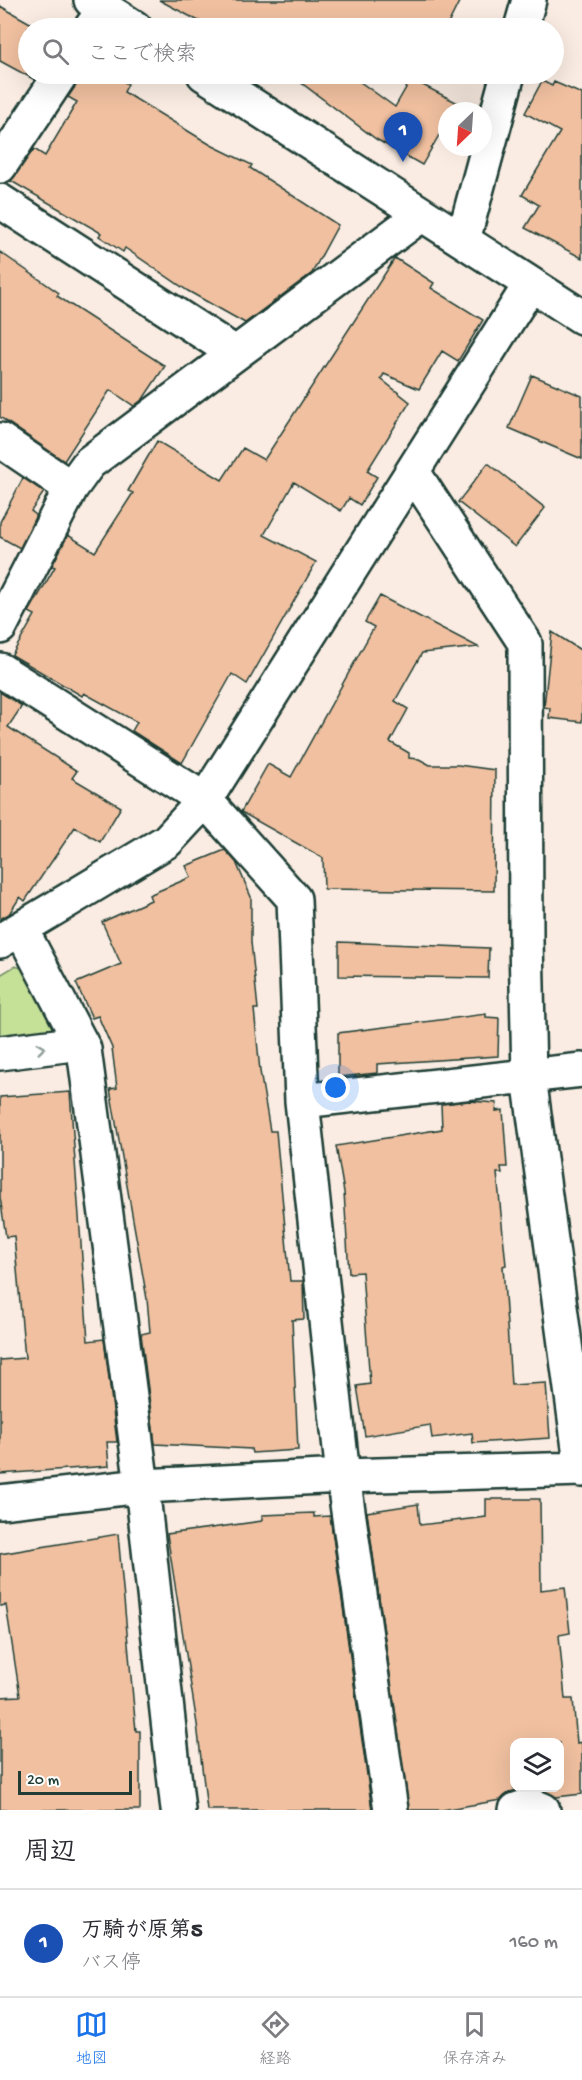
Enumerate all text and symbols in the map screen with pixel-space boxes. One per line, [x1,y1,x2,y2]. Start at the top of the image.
search box [18,18,564,84]
icon: search [39,35,72,68]
text: ここで検索 [87,43,197,69]
north arrow [438,102,492,156]
pin: 1 [384,112,422,162]
one-way arrow [36,1043,45,1055]
your location [321,1073,350,1102]
map controls [510,1738,564,1792]
button: layers [510,1738,564,1792]
scale bar [18,1768,132,1796]
text: 20 m [27,1772,59,1791]
text: 周辺 [24,1839,76,1870]
text: 万騎が原第5 [81,1919,203,1945]
text: 1 [39,1932,48,1955]
text: 160 m [509,1932,558,1955]
text: バス停 [81,1953,141,1976]
tab: 地図 [75,2008,108,2070]
tab: 経路 [259,2008,292,2070]
tab: 保存済み [443,2008,507,2070]

